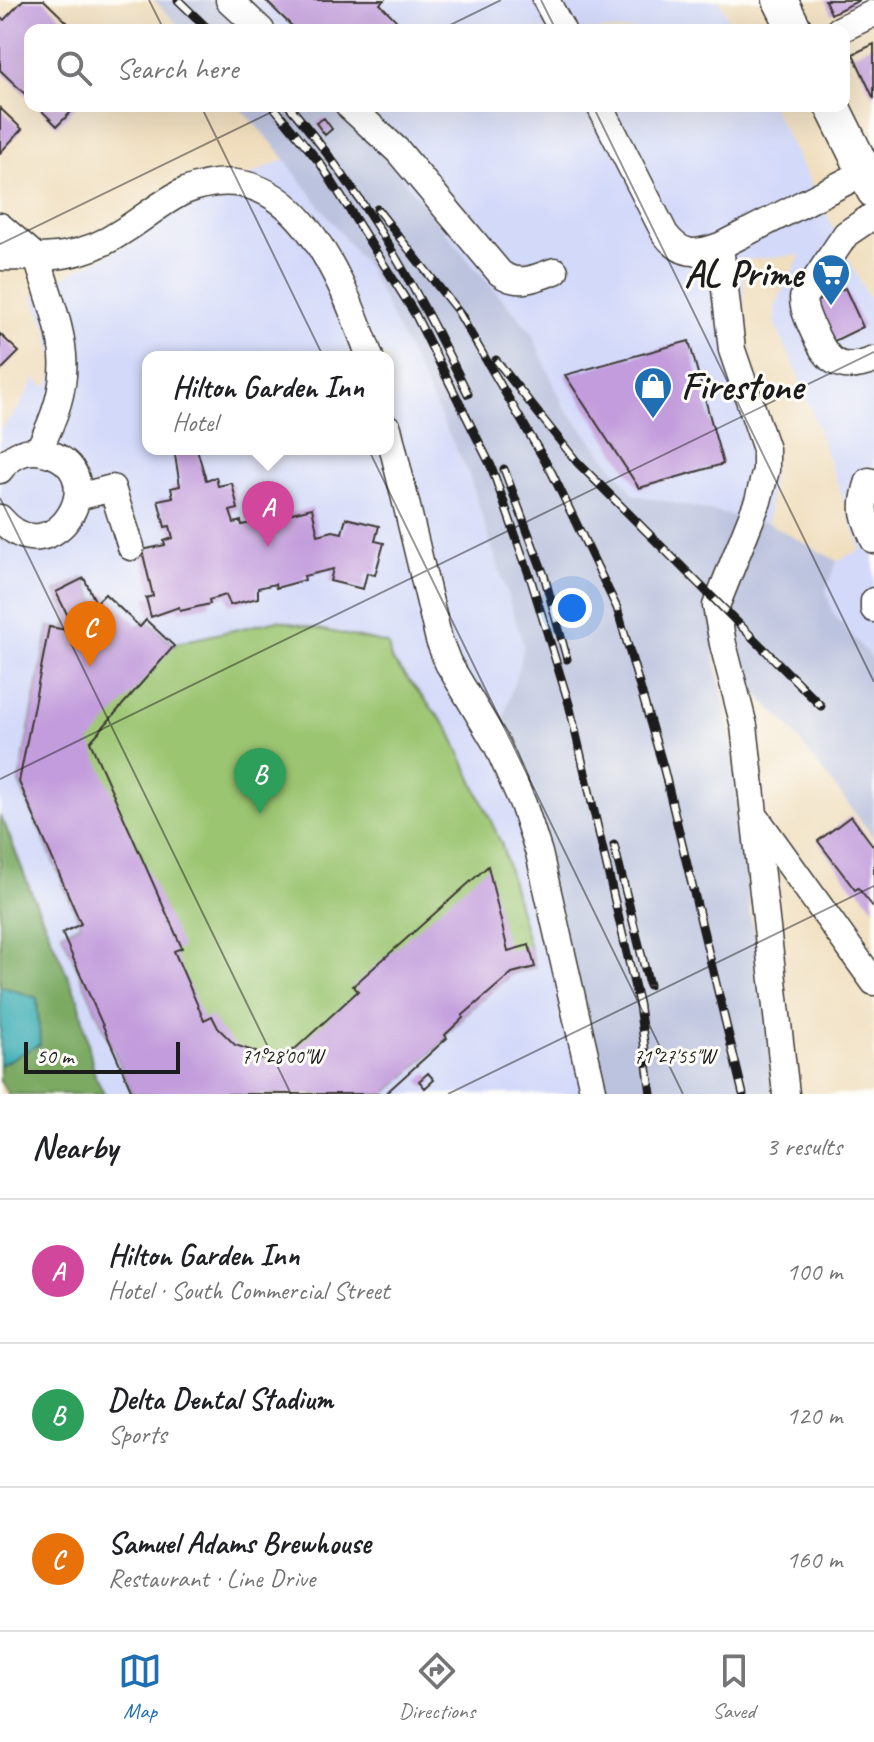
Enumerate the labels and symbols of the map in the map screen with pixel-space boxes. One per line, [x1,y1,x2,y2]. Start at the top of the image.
place label: AL Prime [684,250,806,297]
supermarket icon: AL Prime [810,252,852,307]
place label: Firestone [681,363,806,410]
shop icon: Firestone [632,365,674,420]
pin: A [242,481,294,547]
your location [552,588,592,628]
pin: C [64,601,116,667]
pin: B [234,748,286,814]
scale bar [24,1038,180,1074]
text: 71°28'00"W [241,1044,326,1069]
text: 71°27'55"W [633,1044,718,1069]

